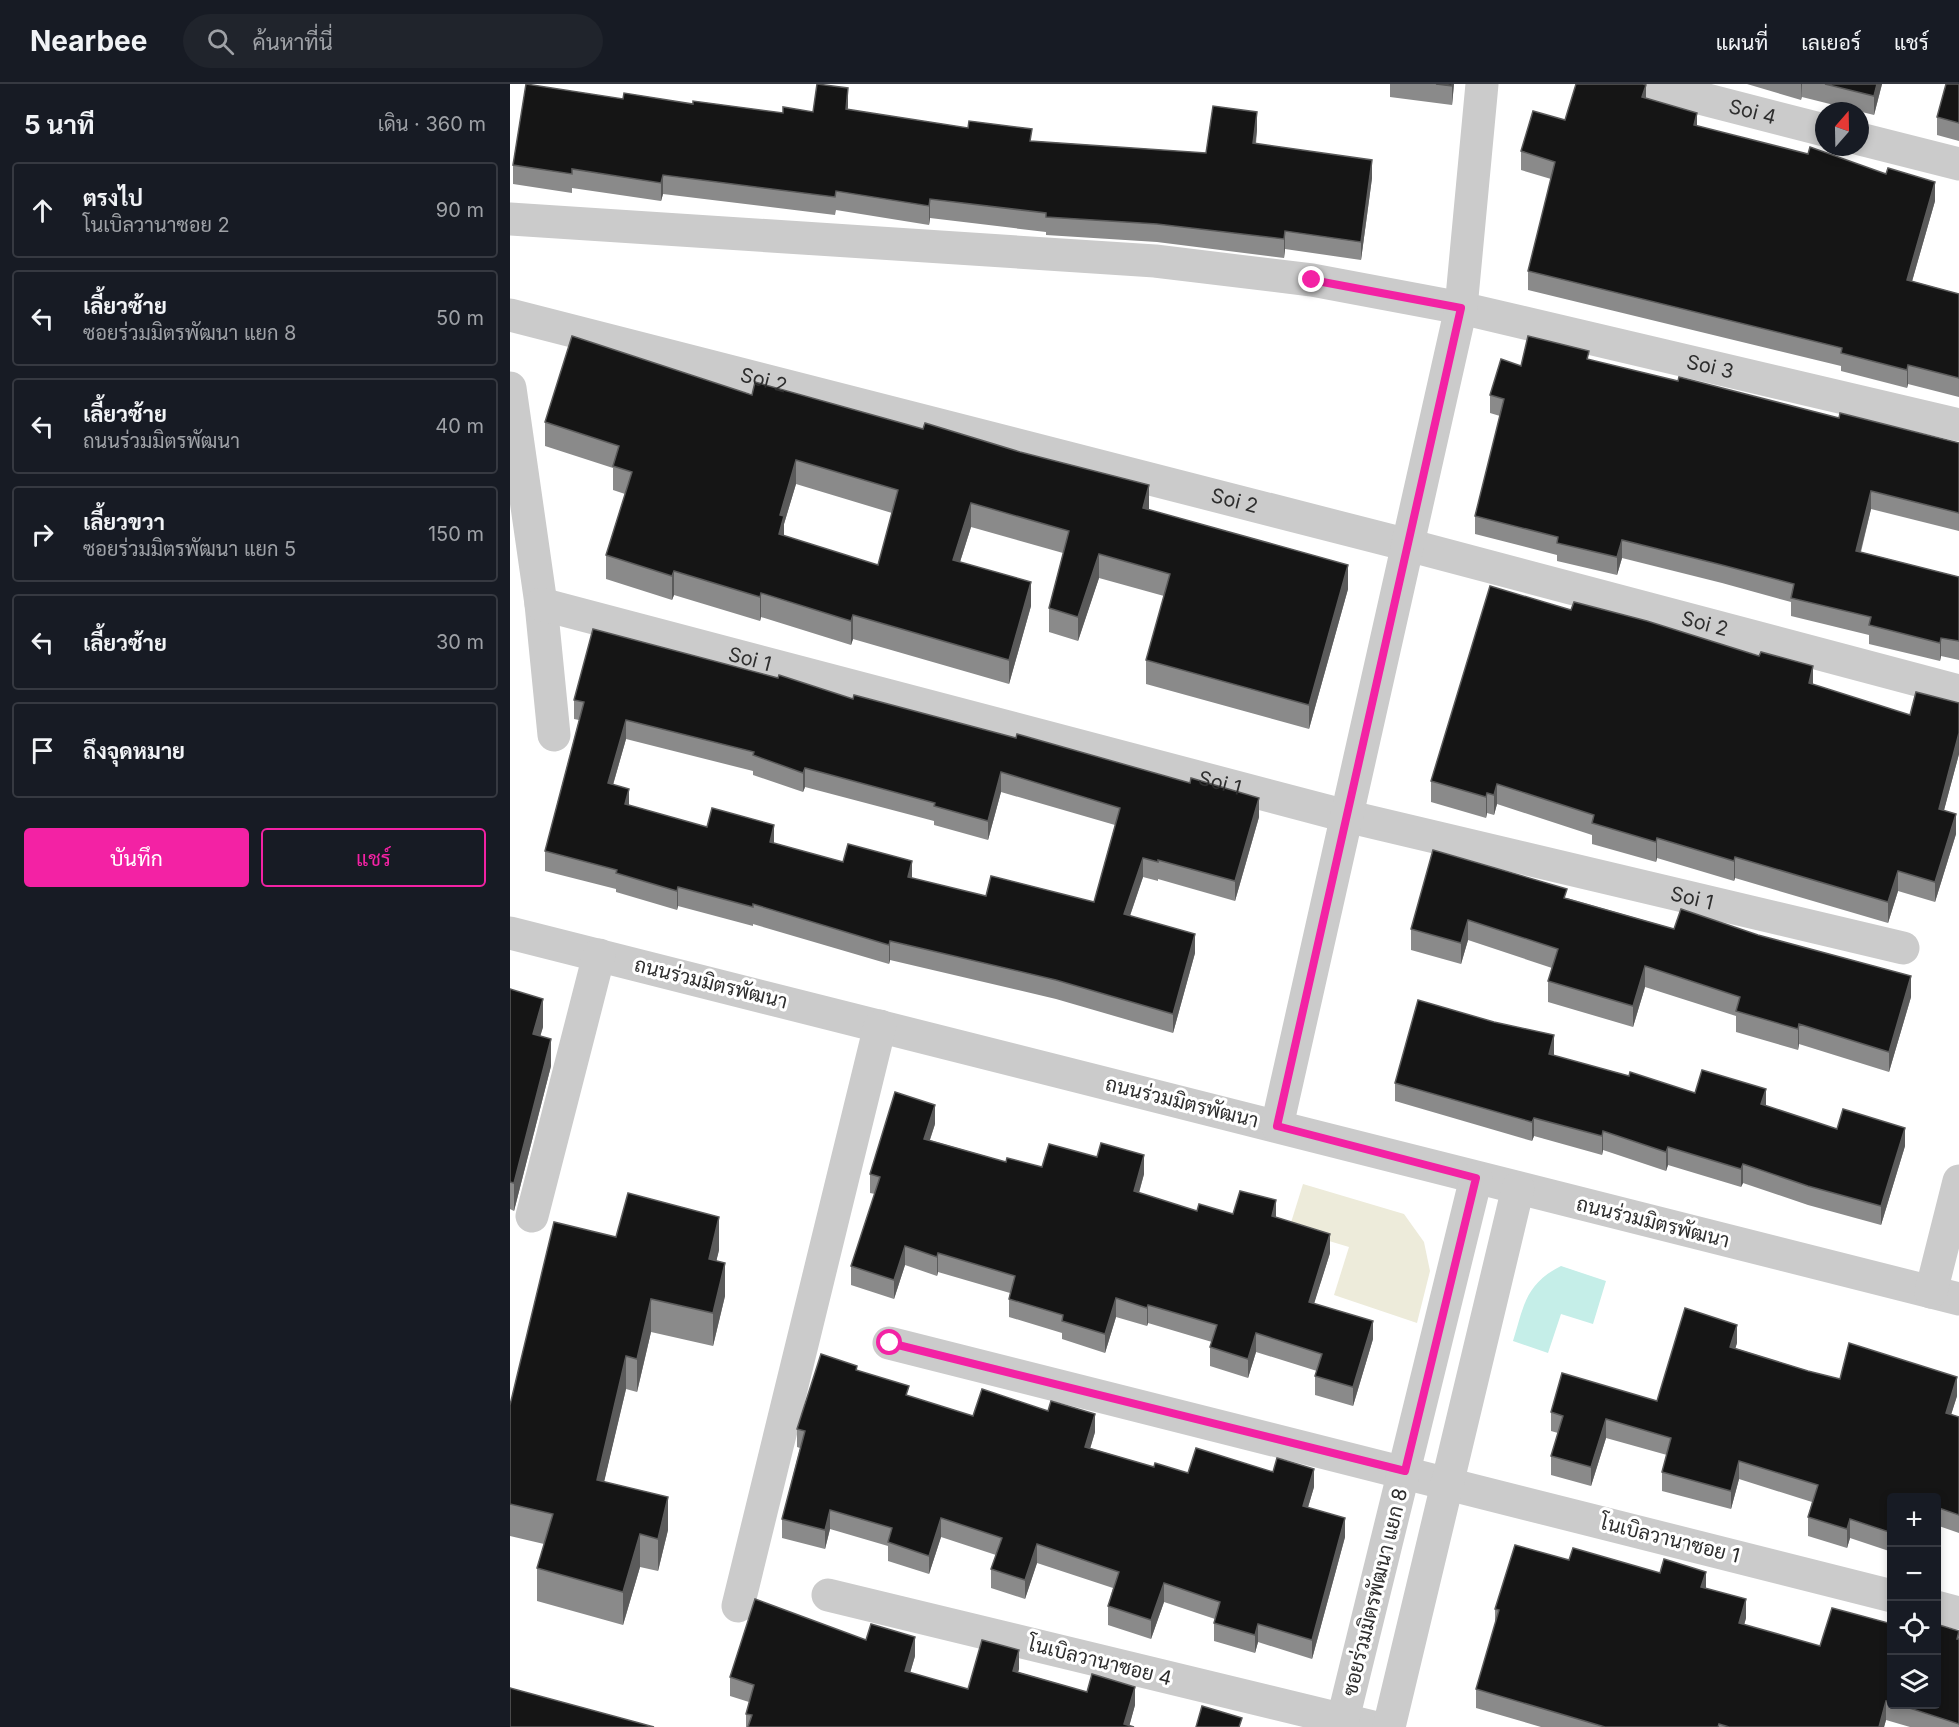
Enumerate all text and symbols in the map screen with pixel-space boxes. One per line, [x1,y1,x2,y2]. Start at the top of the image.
search box [183,14,603,68]
text: Nearbee [30,24,147,58]
icon: search [204,25,237,58]
text: ค้นหาที่นี่ [252,29,333,55]
text: แผนที่ [1716,30,1768,55]
text: เลเยอร์ [1801,30,1861,55]
text: แชร์ [1894,30,1929,55]
street label: Soi 4 [1726,94,1779,129]
north arrow [1815,102,1869,156]
text: 5 นาที [24,109,95,140]
text: เดิน · 360 m [378,112,486,136]
text: ตรงไป [83,185,143,211]
icon: ahead [26,194,59,227]
text: 90 m [436,198,484,222]
text: โนเบิลวานาซอย 2 [83,213,230,237]
route end [1298,266,1324,292]
text: เลี้ยวซ้าย [83,293,167,319]
icon: left [26,302,59,335]
text: 50 m [436,306,484,330]
text: ซอยร่วมมิตรพัฒนา แยก 8 [83,321,296,345]
street label: Soi 3 [1684,349,1736,384]
street label: Soi 2 [738,362,790,398]
text: เลี้ยวซ้าย [83,401,167,427]
icon: left [26,410,59,443]
text: 40 m [435,414,484,438]
text: ถนนร่วมมิตรพัฒนา [83,429,240,453]
street label: Soi 2 [1209,483,1261,518]
text: เลี้ยวขวา [83,509,165,535]
icon: right [26,518,59,551]
text: 150 m [428,522,484,546]
text: ซอยร่วมมิตรพัฒนา แยก 5 [83,537,296,561]
street label: Soi 2 [1679,606,1731,641]
icon: left [26,626,59,659]
text: เลี้ยวซ้าย [83,630,167,656]
text: 30 m [436,630,484,654]
street label: Soi 1 [726,642,774,676]
icon: arrive [26,734,59,767]
text: ถึงจุดหมาย [83,738,185,764]
street label: Soi 1 [1196,766,1244,800]
button: บันทึก [24,828,249,887]
button: แชร์ [261,828,486,887]
street label: Soi 1 [1668,881,1716,915]
street label: ถนนร่วมมิตรพัฒนา [632,952,790,1014]
street label: ถนนร่วมมิตรพัฒนา [1103,1071,1261,1133]
street label: ถนนร่วมมิตรพัฒนา [1574,1191,1732,1253]
route start [876,1329,902,1355]
street label: ซอยร่วมมิตรพัฒนา แยก 8 [1338,1486,1412,1698]
map controls [1887,1493,1941,1709]
button: + [1887,1493,1941,1547]
street label: โนเบิลวานาซอย 1 [1597,1509,1742,1568]
button: − [1887,1547,1941,1601]
button: locate [1887,1601,1941,1655]
street label: โนเบิลวานาซอย 4 [1025,1630,1175,1690]
button: layers [1887,1655,1941,1709]

